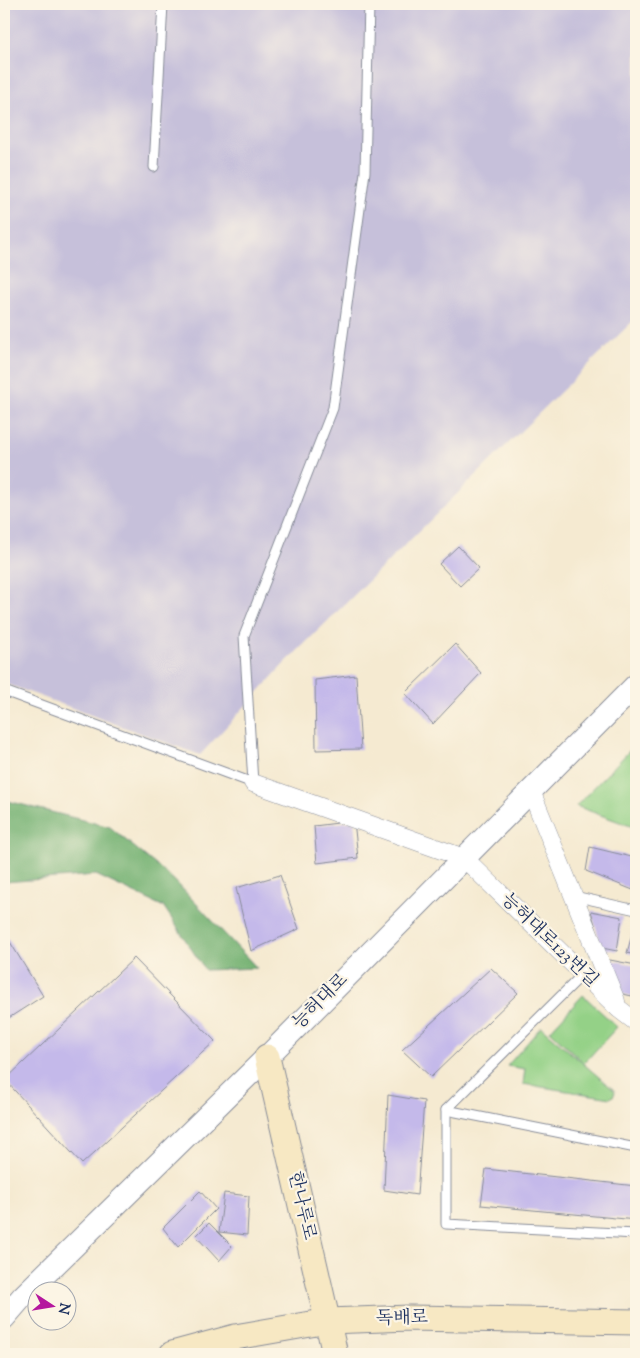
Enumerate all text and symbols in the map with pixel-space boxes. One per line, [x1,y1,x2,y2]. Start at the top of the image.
street label: 능허대로123번길 [495,888,603,994]
street label: 능허대로 [287,968,355,1036]
street label: 한나루로 [281,1169,321,1243]
north arrow [28,1280,78,1330]
text: N [52,1301,74,1316]
street label: 독배로 [376,1306,428,1332]

